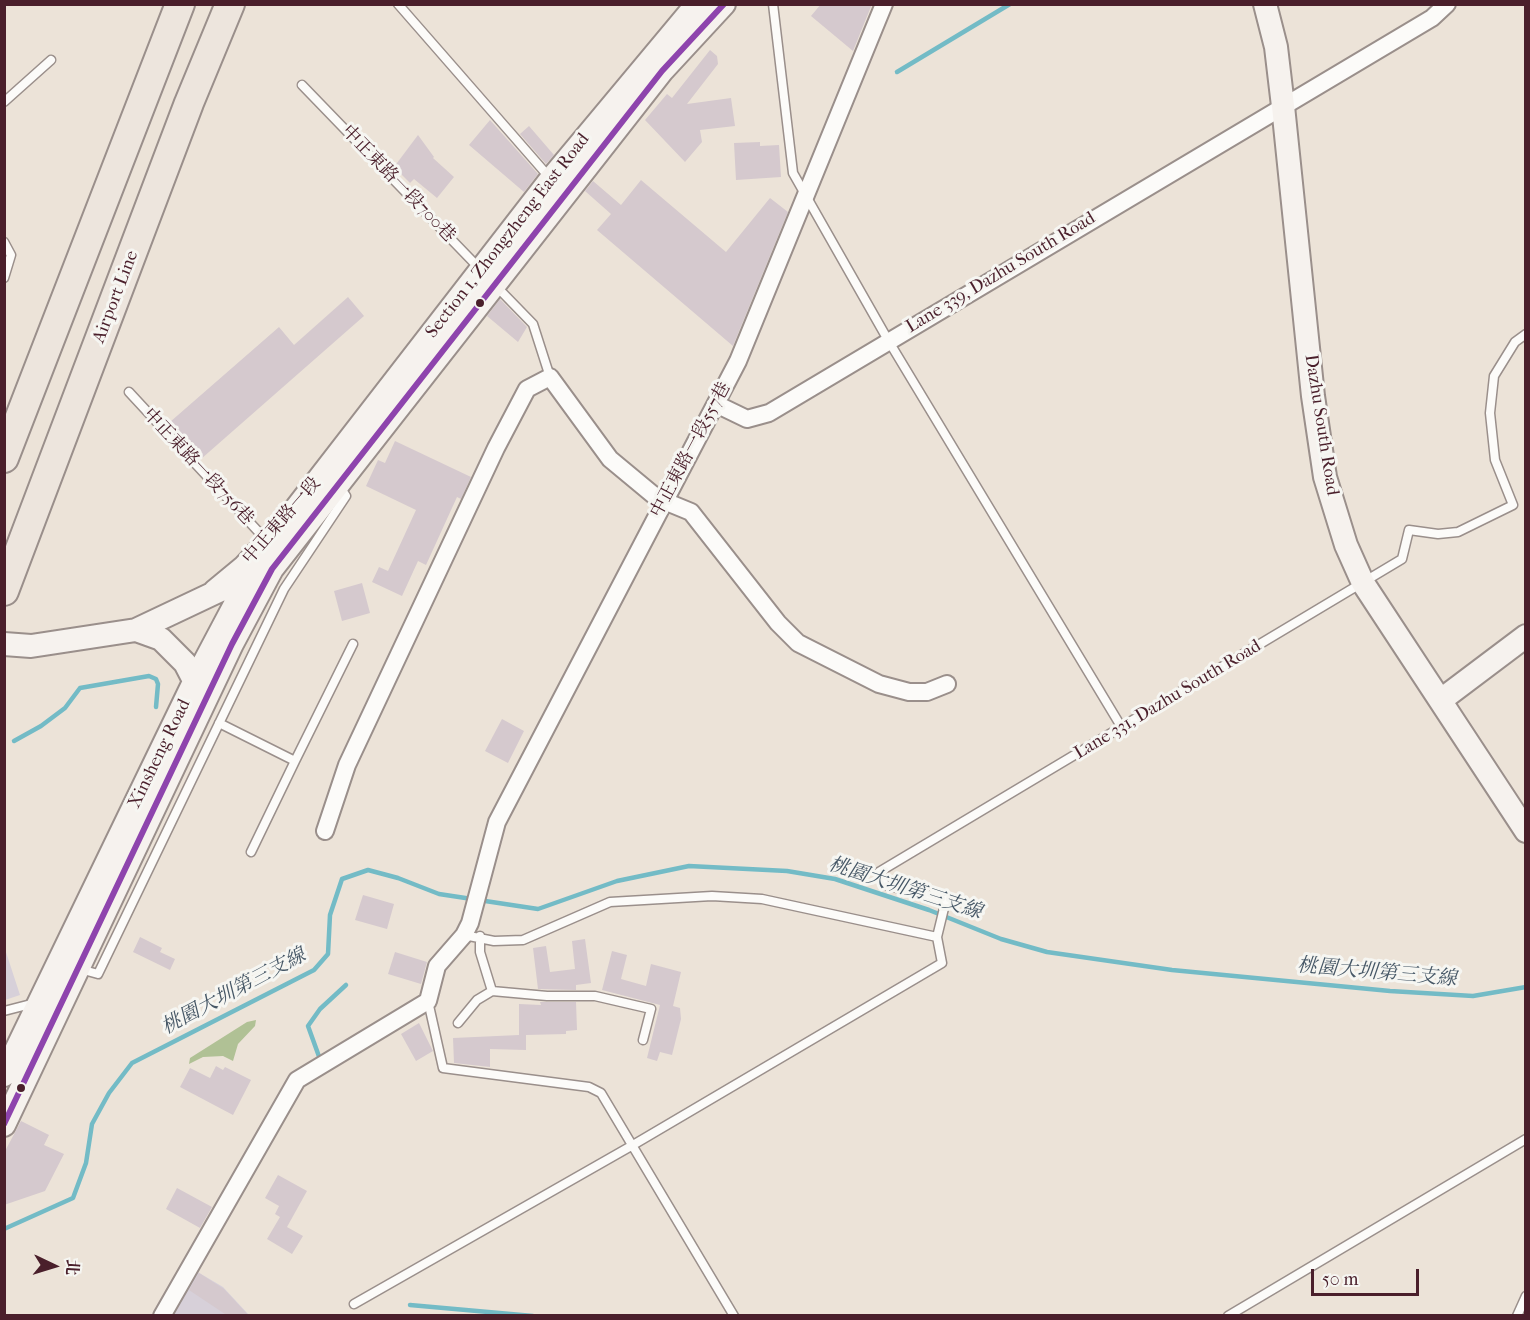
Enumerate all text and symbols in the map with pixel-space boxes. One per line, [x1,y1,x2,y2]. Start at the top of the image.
street label: 中正東路一段700巷 [337,121,459,247]
street label: Section 1, Zhongzheng East Road [421,129,595,343]
street label: Lane 339, Dazhu South Road [902,208,1100,338]
street label: Airport Line [88,248,144,346]
unlabelled marker [474,297,486,309]
street label: Dazhu South Road [1299,353,1343,497]
street label: 中正東路一段557巷 [646,379,736,521]
street label: 中正東路一段756巷 [138,404,258,530]
street label: 中正東路一段 [238,473,326,569]
street label: Lane 331, Dazhu South Road [1071,636,1265,764]
street label: Xinsheng Road [124,696,196,812]
water label: 桃園大圳第三支線 [825,853,985,925]
water label: 桃園大圳第三支線 [158,944,310,1040]
water label: 桃園大圳第三支線 [1296,954,1458,992]
unlabelled marker [15,1082,27,1094]
north arrow [24,1236,84,1296]
scale bar [1314,1257,1422,1295]
text: 北 [62,1259,82,1276]
text: 50 m [1322,1269,1358,1290]

